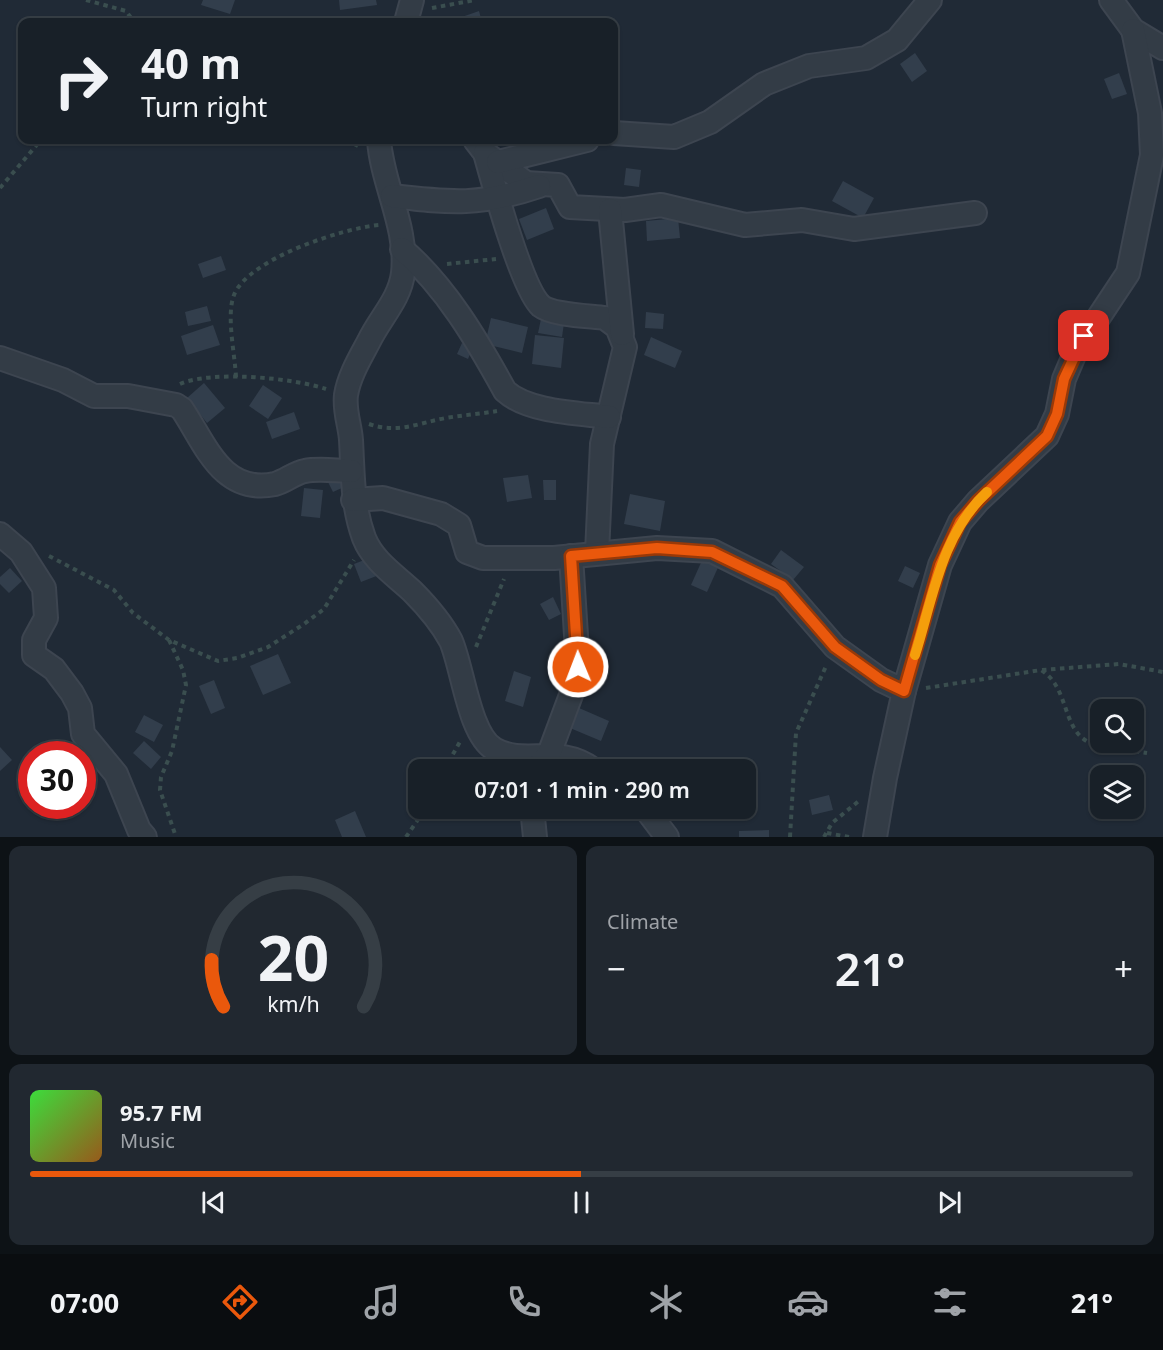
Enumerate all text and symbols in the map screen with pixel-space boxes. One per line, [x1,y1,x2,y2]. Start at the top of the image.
text: 40 m [141,34,241,91]
icon: right [42,42,120,120]
text: Turn right [141,88,267,125]
pin [1058,310,1109,361]
icon: arrive [1067,319,1100,352]
position arrow [546,635,610,699]
map controls [1090,699,1144,819]
button: search [1090,699,1144,753]
speed limit sign: 30 [18,741,96,819]
button: layers [1090,765,1144,819]
text: 07:01 · 1 min · 290 m [474,774,690,804]
text: Climate [607,908,678,935]
text: 20 [257,914,329,999]
text: 21° [835,938,905,999]
text: − [607,946,626,991]
text: + [1114,946,1133,991]
text: km/h [267,990,319,1019]
text: 95.7 FM [120,1097,202,1127]
text: Music [120,1127,175,1154]
icon: previous [197,1186,230,1219]
icon: pause [565,1186,598,1219]
icon: next [933,1186,966,1219]
icon: directions [219,1281,261,1323]
icon: music [361,1281,403,1323]
icon: phone [503,1281,545,1323]
icon: climate [645,1281,687,1323]
icon: car [787,1281,829,1323]
icon: filters [929,1281,971,1323]
text: 07:00 [50,1284,119,1321]
text: 21° [1071,1284,1113,1321]

